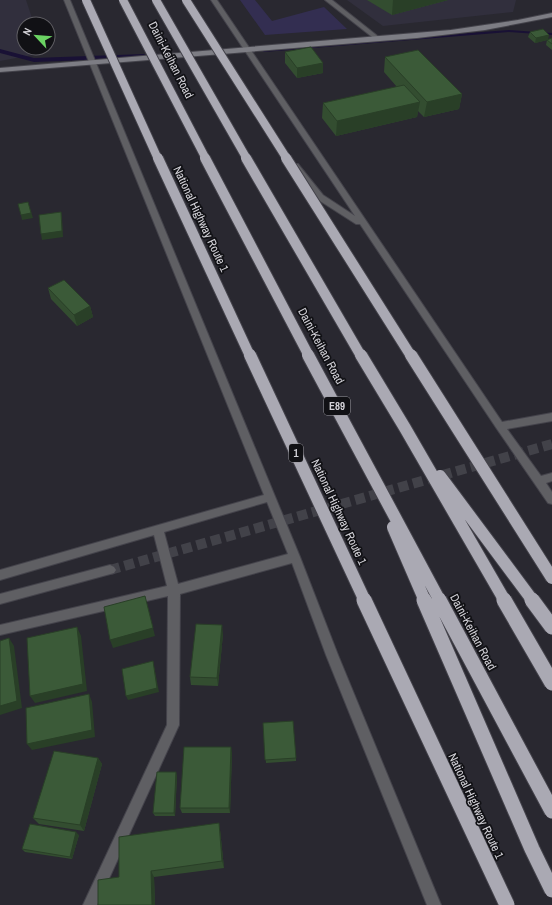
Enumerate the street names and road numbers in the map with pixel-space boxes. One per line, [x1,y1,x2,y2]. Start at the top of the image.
street label: Daini-Keihan Road [145,19,197,101]
street label: National Highway Route 1 [169,164,233,275]
street label: Daini-Keihan Road [294,305,348,387]
road number: E89 [324,397,350,415]
road number: 1 [289,444,303,462]
street label: National Highway Route 1 [307,457,371,568]
street label: Daini-Keihan Road [446,591,500,673]
street label: National Highway Route 1 [444,751,508,862]

